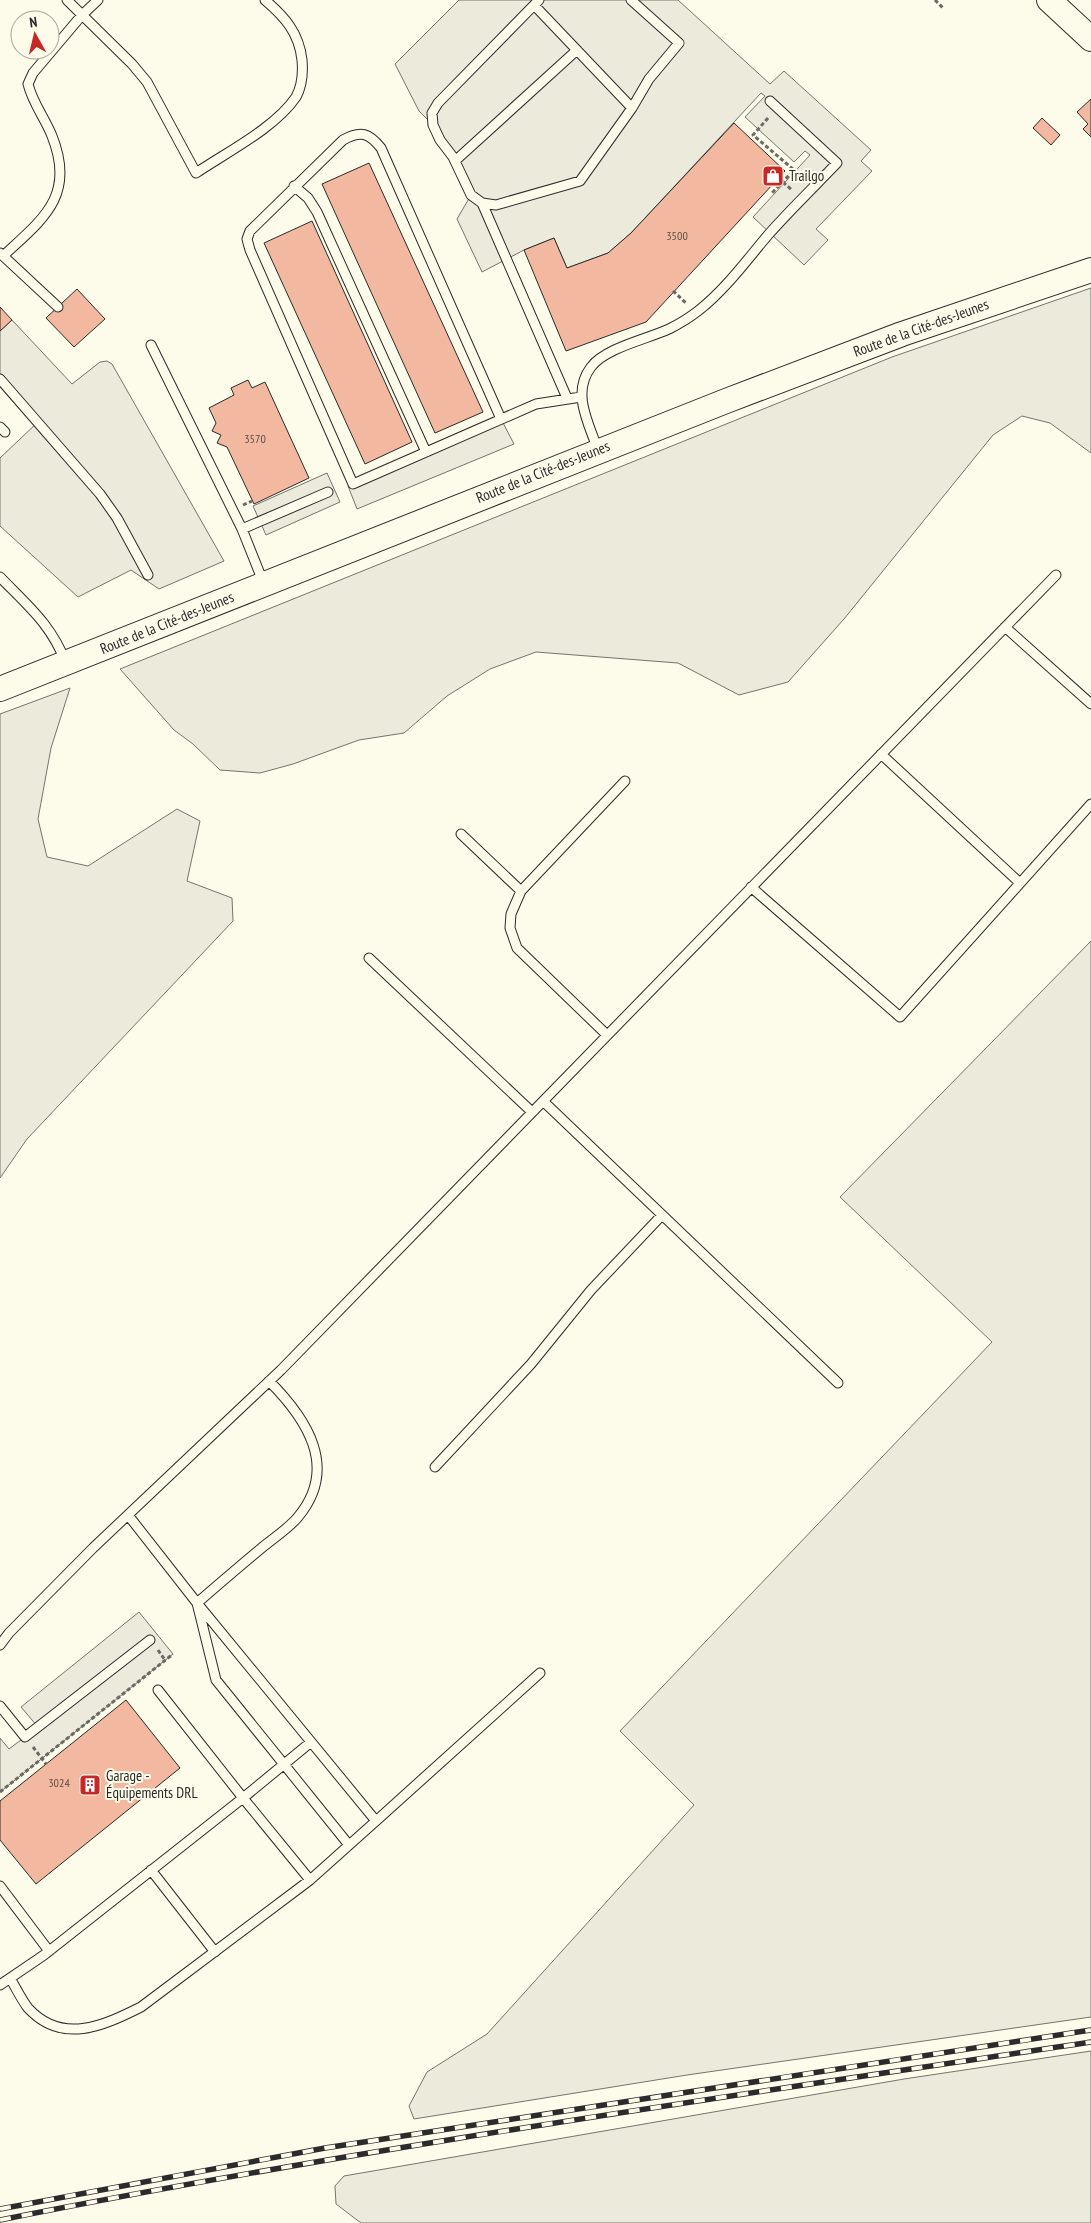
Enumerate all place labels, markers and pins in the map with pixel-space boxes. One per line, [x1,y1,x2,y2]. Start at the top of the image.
shop icon: Trailgo [761,164,785,188]
place label: Trailgo [789,166,824,185]
place label: Garage - Équipements DRL [106,1766,198,1802]
building icon: Garage - Équipements DRL [78,1773,102,1797]

